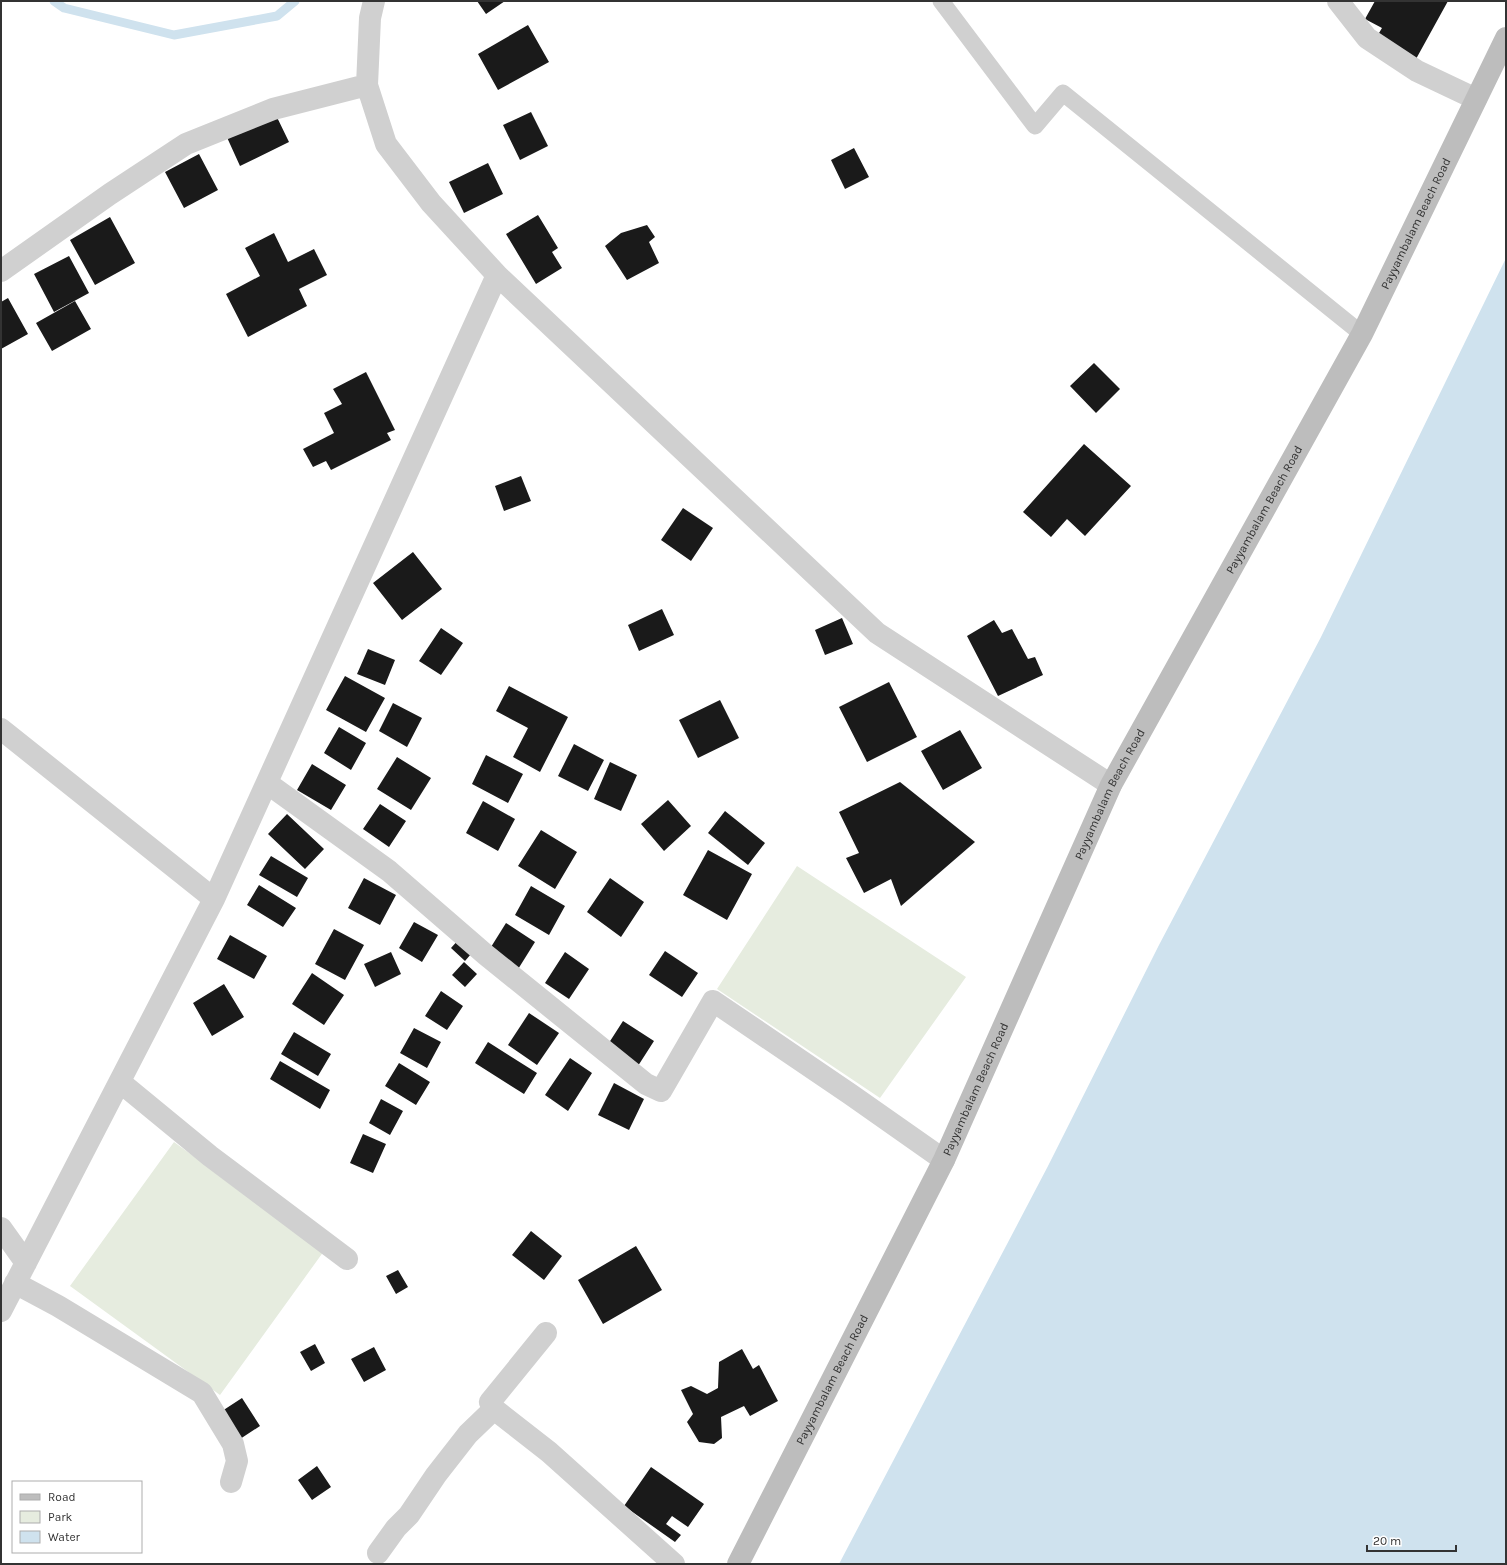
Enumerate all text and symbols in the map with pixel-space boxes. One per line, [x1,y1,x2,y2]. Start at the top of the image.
street label: Payyambalam Beach Road [1378,156,1454,291]
street label: Payyambalam Beach Road [1223,443,1305,576]
street label: Payyambalam Beach Road [1072,726,1148,862]
street label: Payyambalam Beach Road [940,1020,1011,1158]
street label: Payyambalam Beach Road [793,1312,871,1447]
legend [12,1481,142,1553]
text: Road [48,1490,76,1504]
text: Park [48,1510,73,1524]
scale bar [1367,1527,1456,1553]
text: Water [48,1530,81,1544]
text: 20 m [1373,1534,1401,1548]

